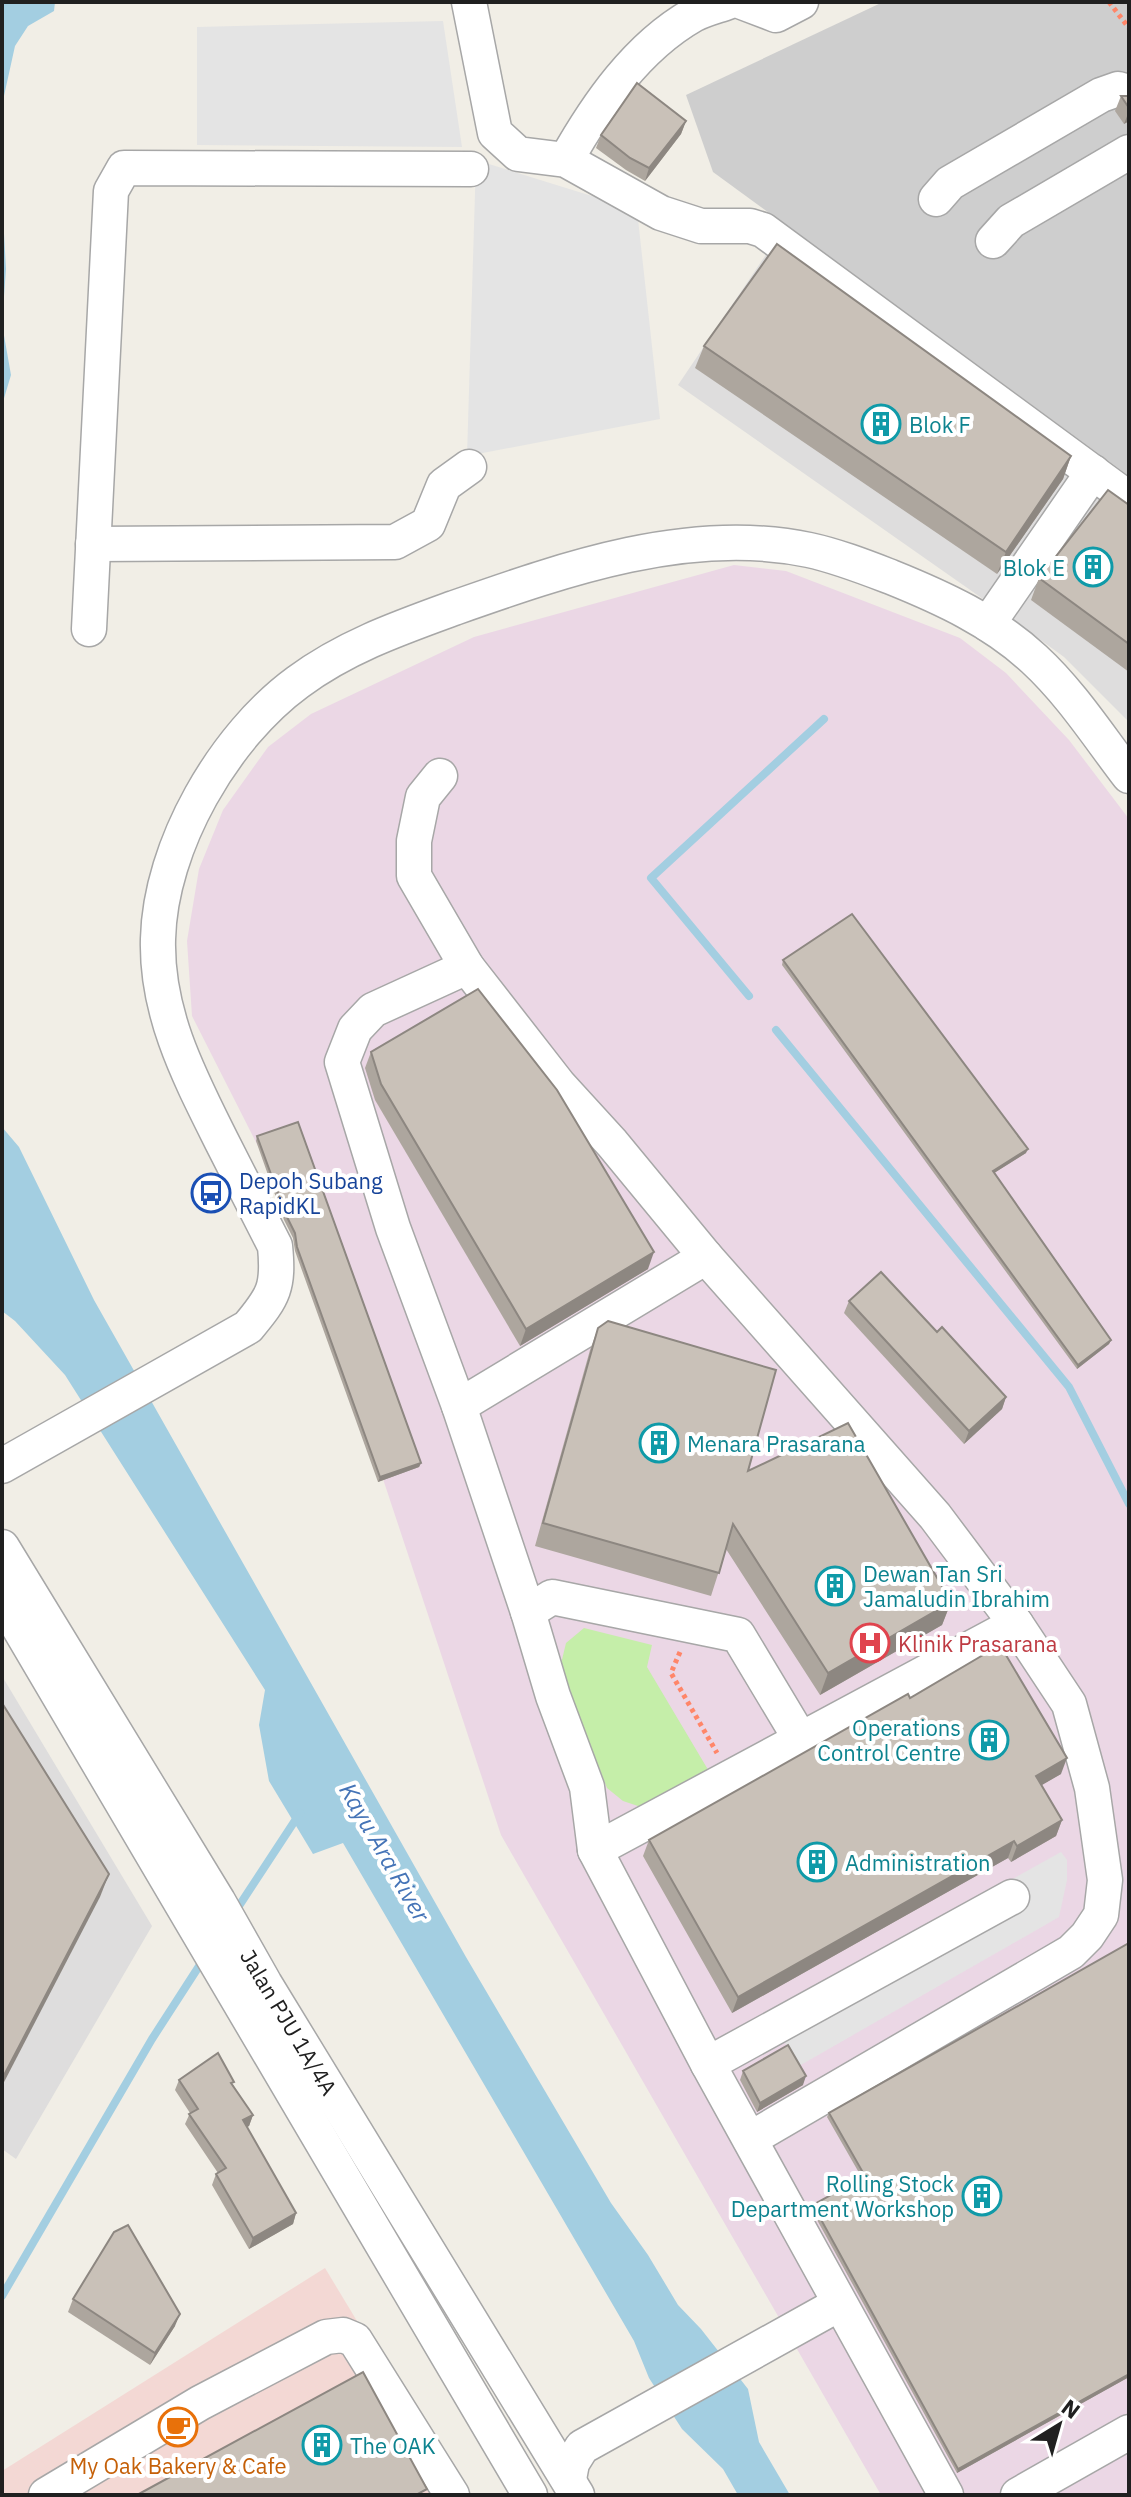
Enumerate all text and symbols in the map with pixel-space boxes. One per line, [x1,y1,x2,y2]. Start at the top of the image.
building icon: Blok F [860,403,902,445]
place label: Blok F [909,410,971,439]
building icon: Blok E [1072,546,1114,588]
place label: Blok E [1003,553,1065,582]
place label: Depoh Subang RapidKL [239,1166,383,1220]
bus stop icon: Depoh Subang RapidKL [190,1172,232,1214]
building icon: Menara Prasarana [638,1422,680,1464]
place label: Menara Prasarana [687,1429,866,1458]
place label: Dewan Tan Sri Jamaludin Ibrahim [863,1559,1050,1613]
building icon: Dewan Tan Sri Jamaludin Ibrahim [814,1565,856,1607]
hospital icon: Klinik Prasarana [849,1622,891,1664]
place label: Klinik Prasarana [898,1629,1058,1658]
place label: Operations Control Centre [817,1713,961,1767]
building icon: Operations Control Centre [968,1719,1010,1761]
water label: Kayu Ara River [332,1777,438,1928]
building icon: Administration [796,1841,838,1883]
place label: Administration [845,1848,991,1877]
street label: Jalan PJU 1A/4A [234,1944,344,2100]
place label: Rolling Stock Department Workshop [731,2169,954,2223]
building icon: Rolling Stock Department Workshop [961,2175,1003,2217]
north arrow [1019,2385,1099,2465]
text: N [1056,2392,1086,2425]
cafe icon: My Oak Bakery & Cafe [157,2406,199,2448]
building icon: The OAK [301,2424,343,2466]
place label: The OAK [350,2431,436,2460]
place label: My Oak Bakery & Cafe [69,2451,287,2480]

